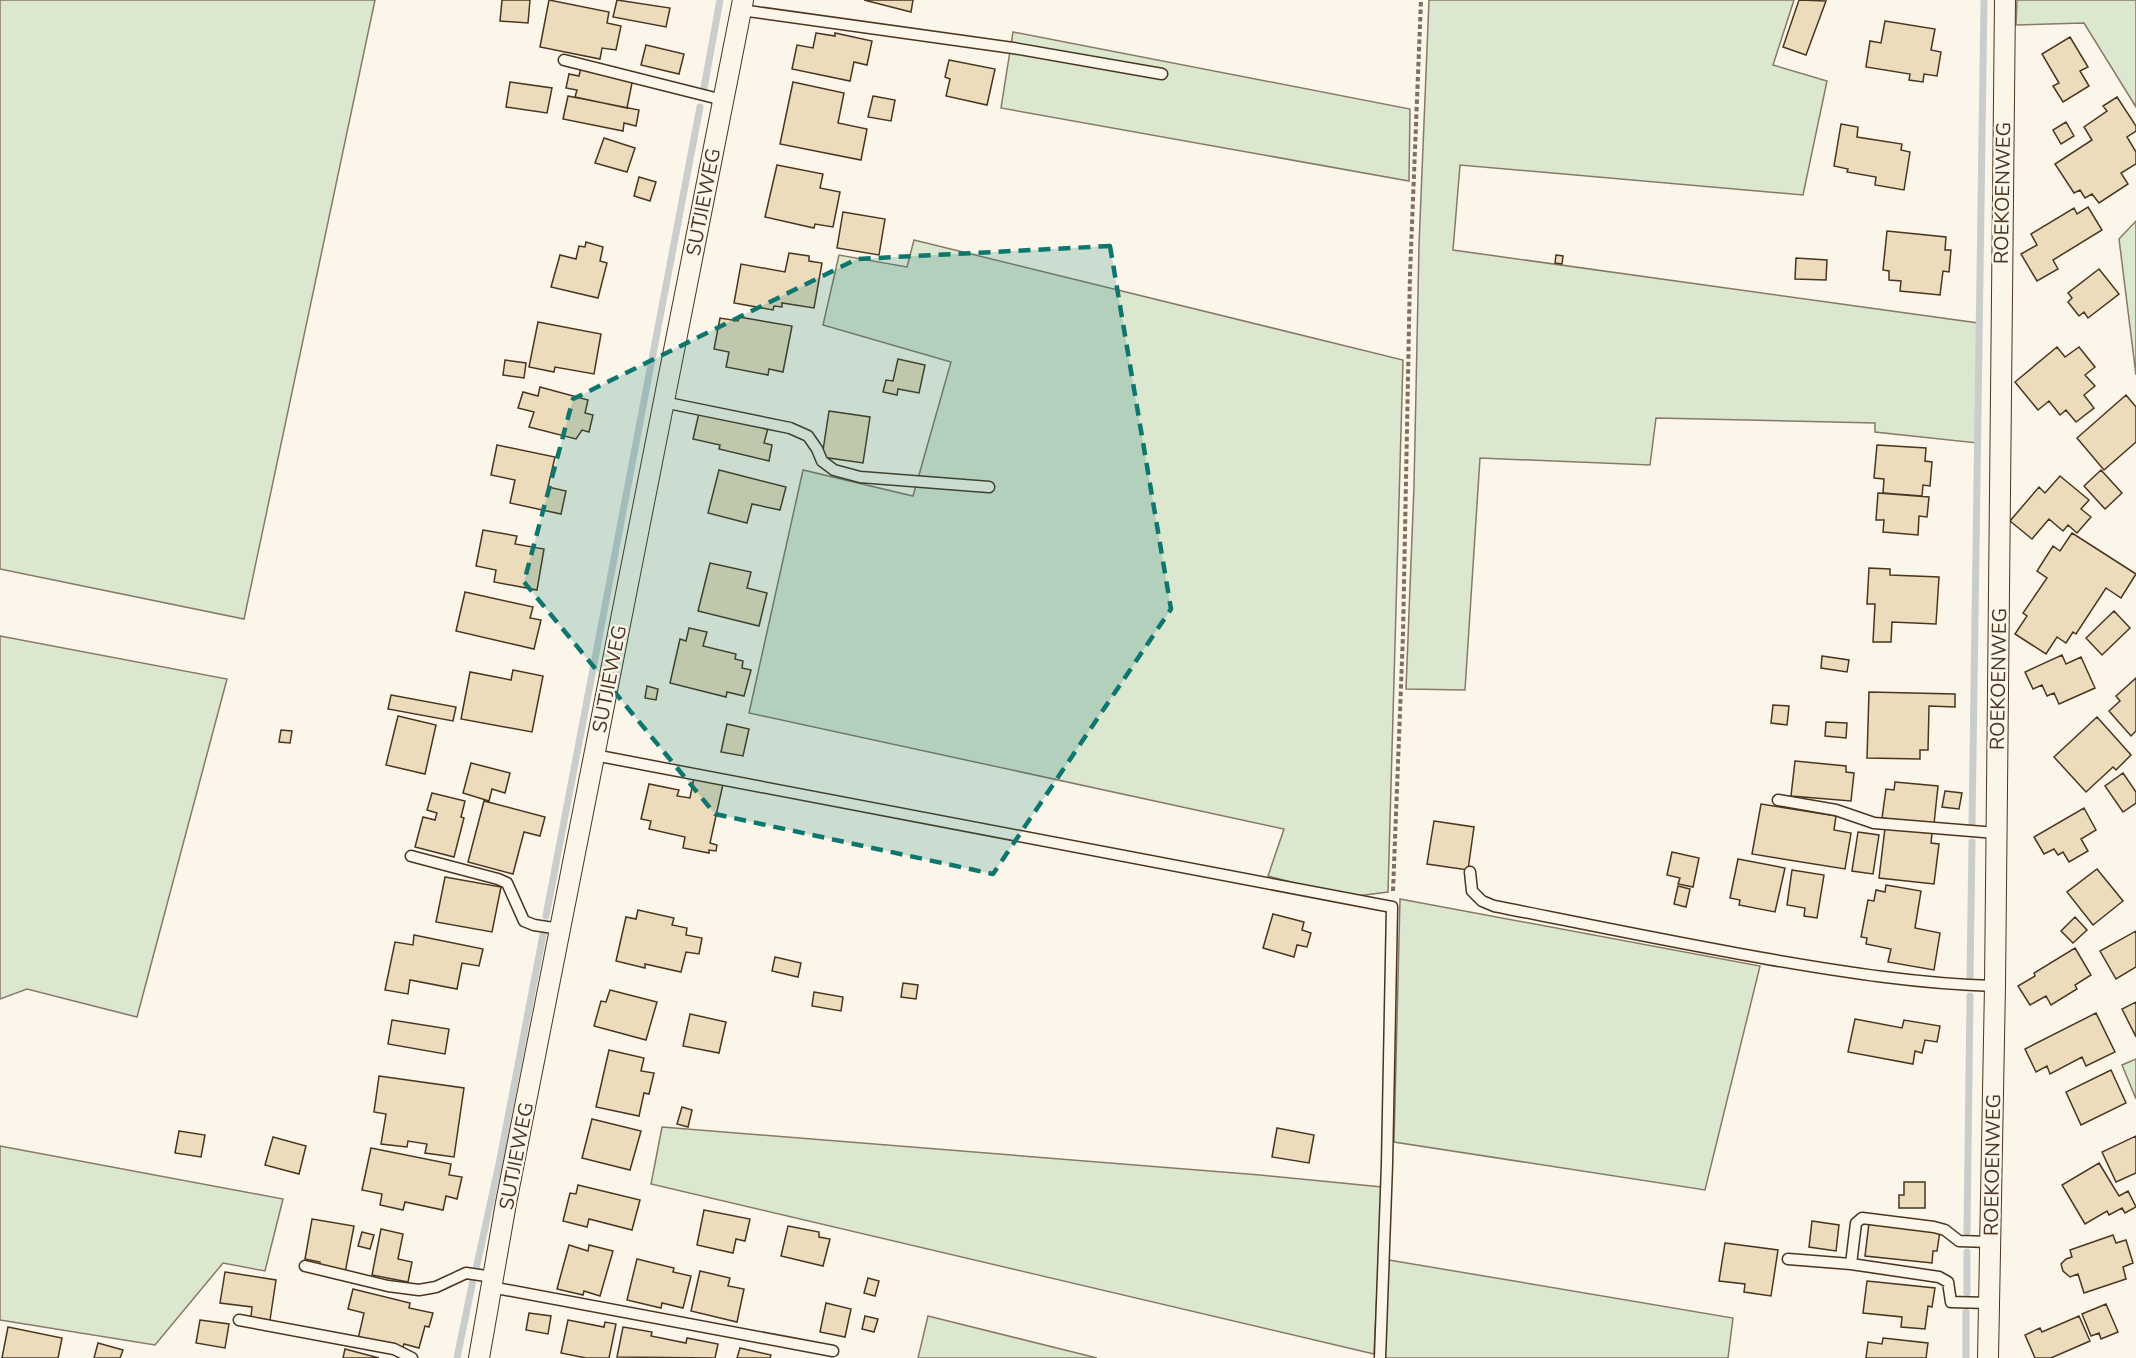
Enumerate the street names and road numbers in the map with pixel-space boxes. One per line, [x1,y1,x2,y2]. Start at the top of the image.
street label: ROEKOENWEG [1988,122,2017,264]
street label: SUTJIEWEG [680,146,727,258]
street label: ROEKOENWEG [1984,608,2013,750]
street label: SUTJIEWEG [586,623,633,735]
street label: ROEKOENWEG [1978,1094,2007,1236]
street label: SUTJIEWEG [493,1100,540,1212]

